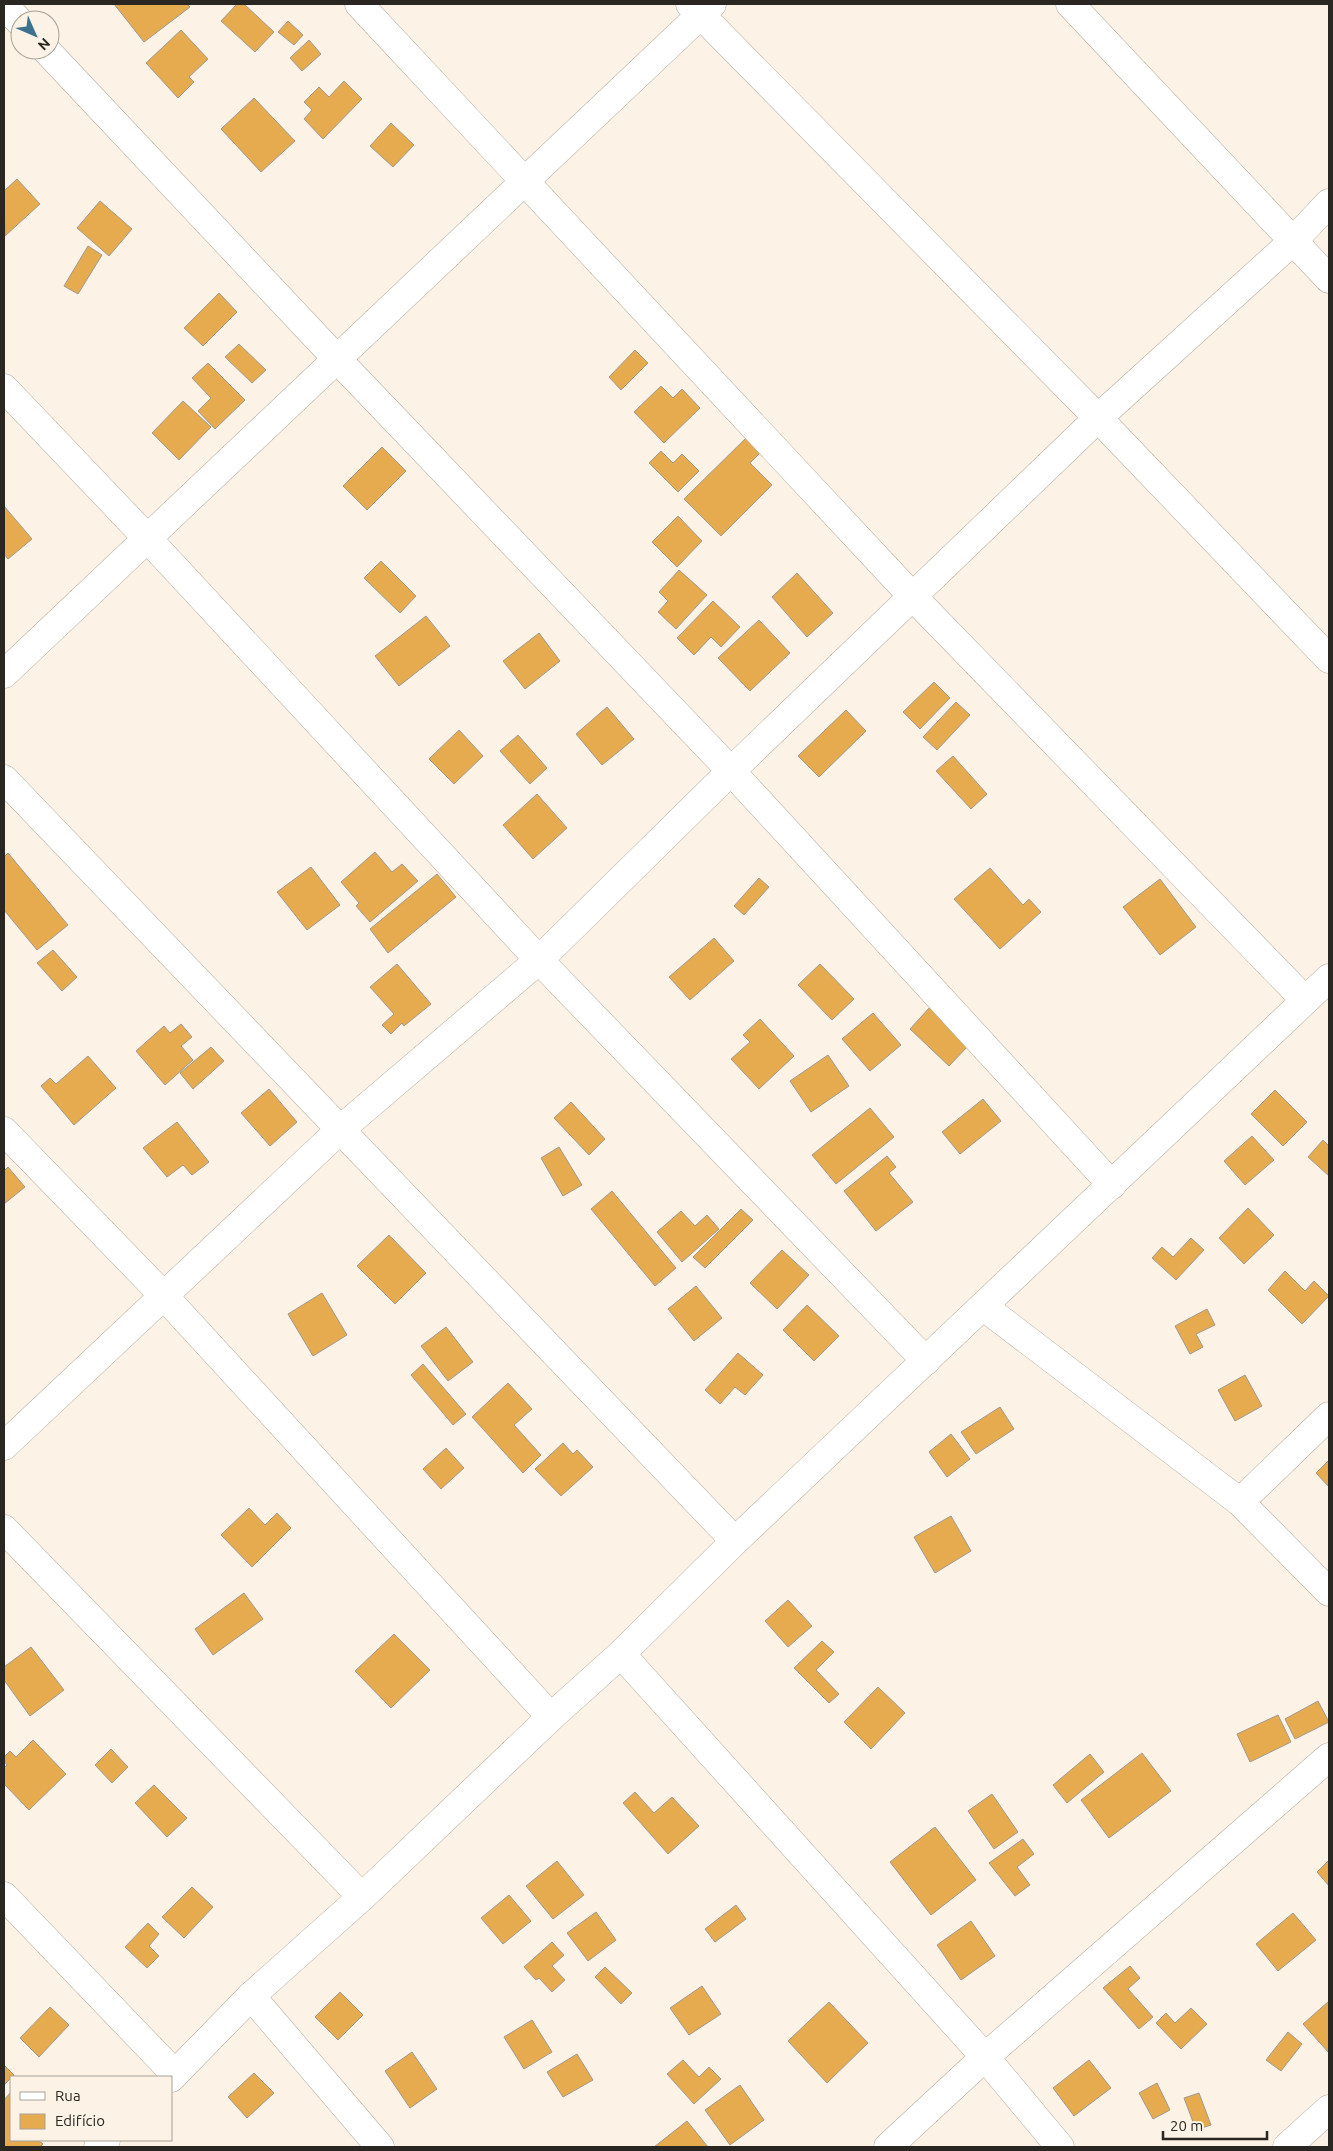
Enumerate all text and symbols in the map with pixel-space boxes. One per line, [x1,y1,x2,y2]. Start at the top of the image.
north arrow [10,10,60,60]
text: N [35,35,54,54]
legend [10,2076,172,2141]
text: Rua [55,2087,81,2104]
scale bar [1163,2108,1267,2140]
text: Edifício [55,2112,105,2129]
text: 20 m [1170,2117,1203,2134]

